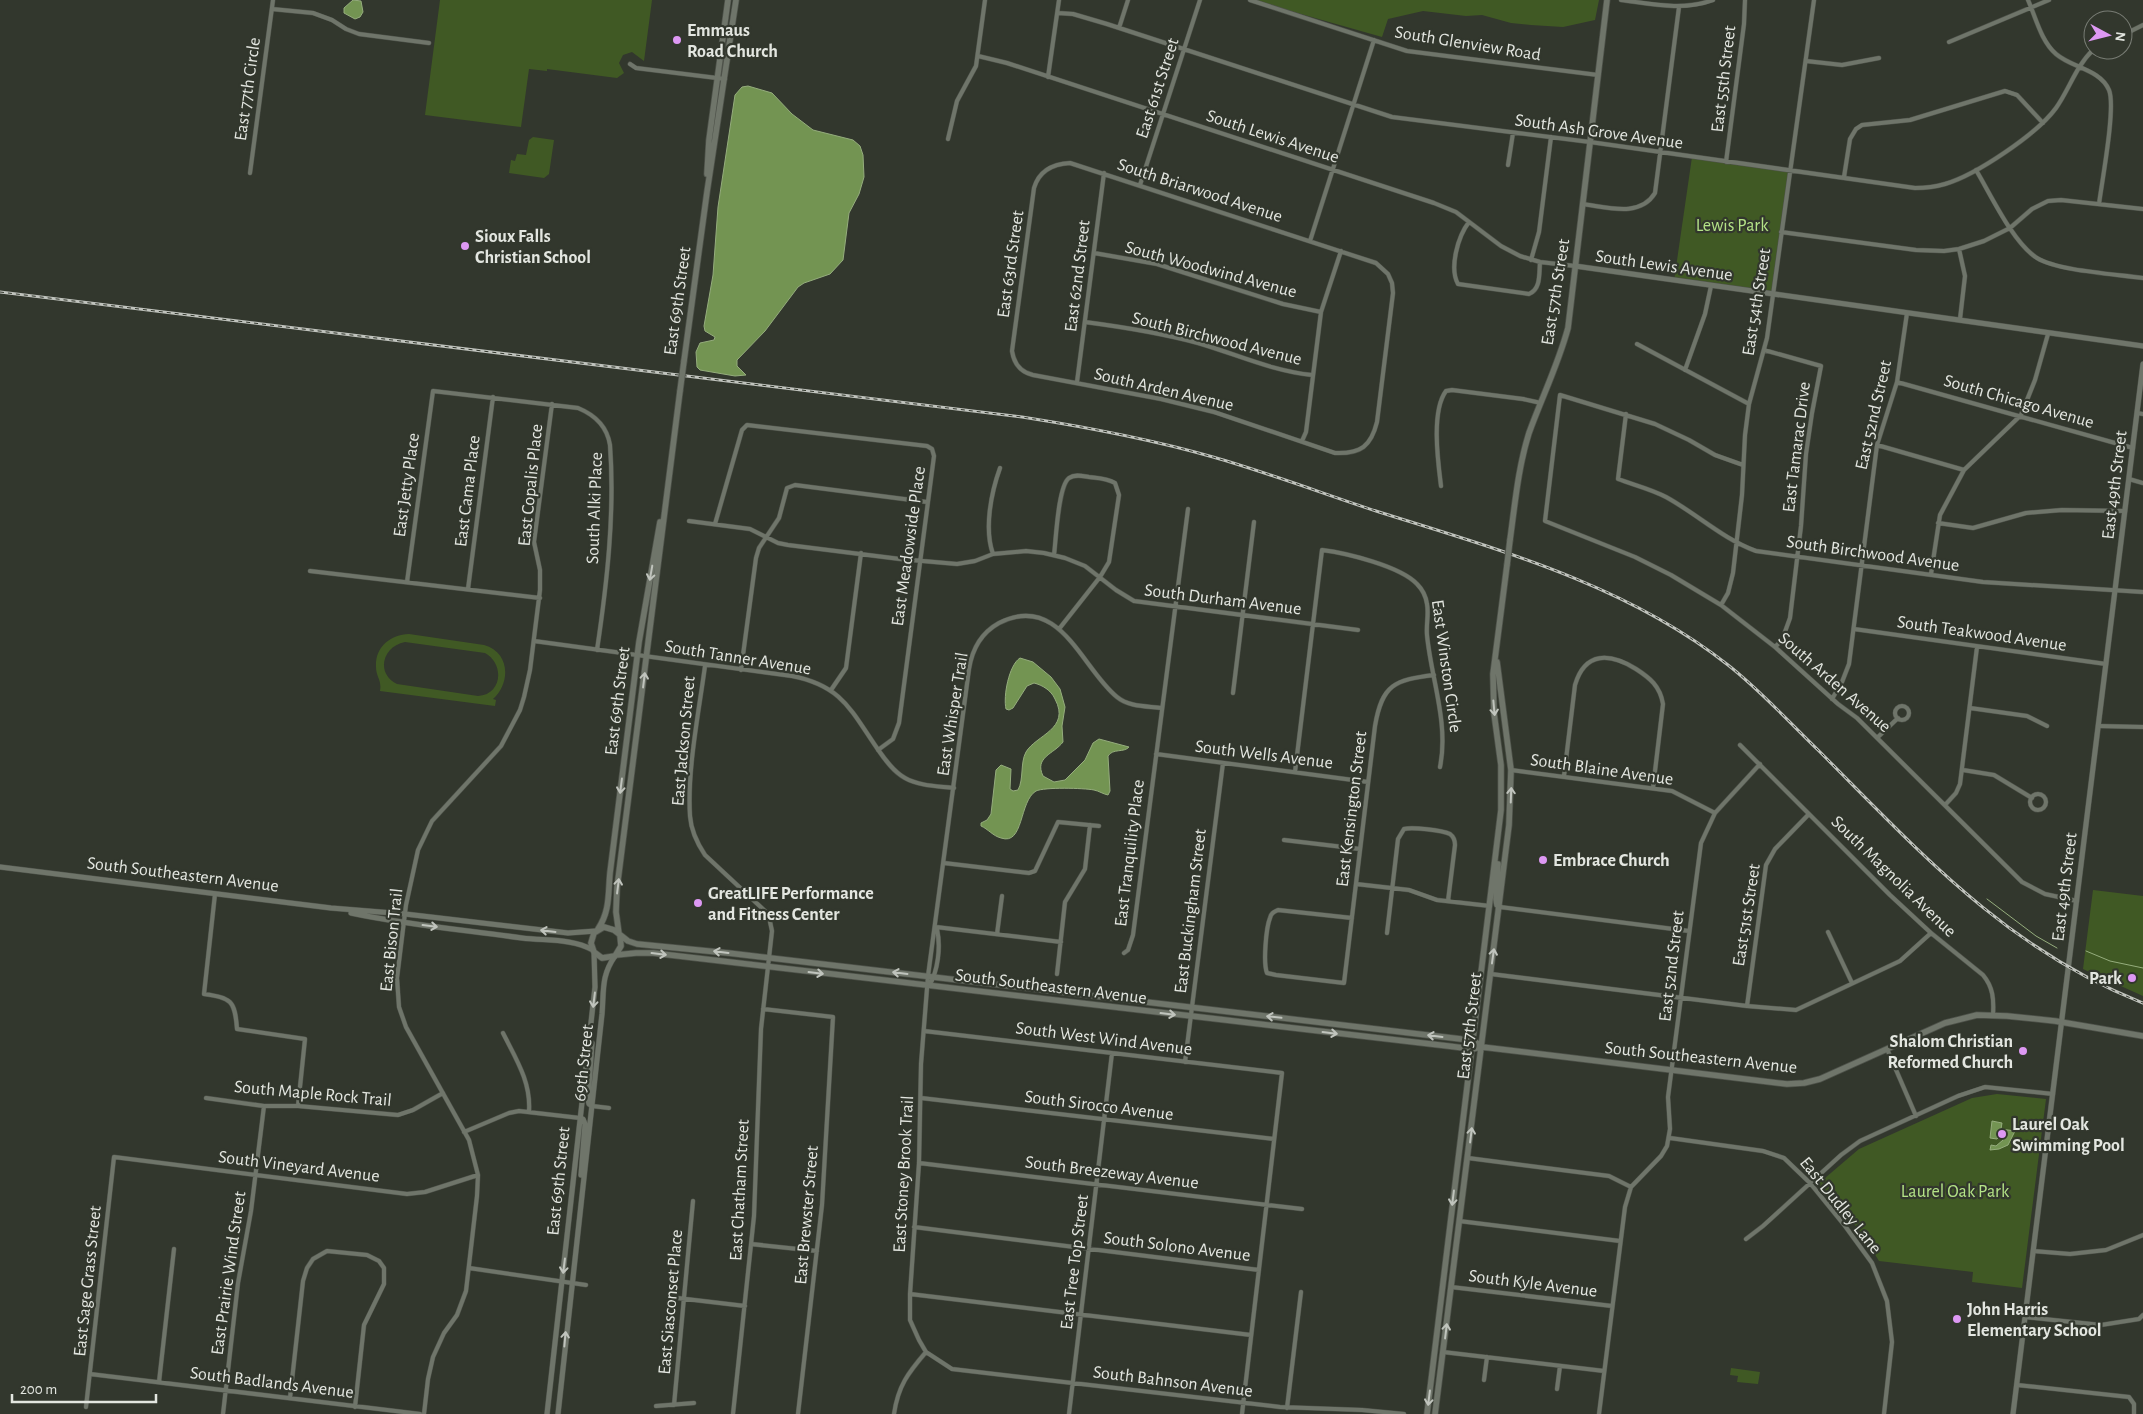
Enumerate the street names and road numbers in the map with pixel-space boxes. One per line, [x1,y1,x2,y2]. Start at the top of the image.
street label: South Glenview Road [1393,24,1542,64]
street label: East 55th Street [1709,24,1740,134]
street label: East 77th Circle [232,36,264,142]
street label: East 61st Street [1133,36,1183,141]
street label: South Lewis Avenue [1204,107,1341,167]
street label: South Ash Grove Avenue [1514,111,1684,153]
street label: South Briarwood Avenue [1115,156,1284,226]
street label: East 63rd Street [995,209,1027,319]
street label: East 62nd Street [1062,219,1094,333]
street label: East 57th Street [1539,237,1573,347]
street label: South Woodwind Avenue [1123,238,1299,302]
street label: East 69th Street [661,245,695,357]
street label: South Lewis Avenue [1594,247,1734,285]
street label: East 54th Street [1740,247,1774,357]
street label: South Birchwood Avenue [1130,309,1304,369]
street label: East 52nd Street [1853,359,1895,472]
street label: South Arden Avenue [1092,365,1235,415]
street label: South Chicago Avenue [1942,372,2096,432]
street label: East Tamarac Drive [1780,381,1814,514]
street label: East Copalis Place [516,423,546,547]
street label: East 49th Street [2099,429,2131,541]
street label: East Jetty Place [391,432,423,538]
street label: East Cama Place [452,434,484,548]
street label: South Alki Place [584,452,606,564]
street label: East Meadowside Place [889,465,929,627]
street label: South Birchwood Avenue [1785,533,1960,575]
street label: South Durham Avenue [1143,581,1302,619]
street label: East Winston Circle [1428,599,1464,734]
street label: South Teakwood Avenue [1896,613,2068,655]
street label: South Arden Avenue [1775,629,1894,736]
street label: South Tanner Avenue [663,638,812,678]
street label: East 69th Street [602,645,634,756]
street label: East Whisper Trail [934,651,972,777]
street label: East Jackson Street [669,675,699,807]
street label: East Kensington Street [1334,730,1371,888]
street label: South Wells Avenue [1194,738,1334,772]
street label: South Blaine Avenue [1529,751,1674,789]
street label: East Tranquility Place [1112,779,1148,928]
street label: South Magnolia Avenue [1827,813,1959,941]
street label: East Buckingham Street [1172,828,1210,994]
street label: East 49th Street [2049,831,2081,943]
street label: South Southeastern Avenue [86,854,280,896]
street label: East 51st Street [1730,862,1764,968]
street label: East Bison Trail [378,887,406,993]
street label: East 52nd Street [1656,909,1688,1023]
street label: South Southeastern Avenue [954,966,1148,1008]
street label: East 57th Street [1455,971,1486,1081]
street label: South West Wind Avenue [1015,1019,1193,1059]
street label: 69th Street [571,1023,597,1103]
street label: South Southeastern Avenue [1604,1039,1798,1077]
street label: South Maple Rock Trail [233,1078,392,1110]
street label: South Sirocco Avenue [1023,1088,1174,1124]
street label: East Stoney Brook Trail [891,1095,917,1253]
street label: East Chatham Street [727,1118,753,1261]
street label: East 69th Street [544,1126,574,1236]
street label: East Brewster Street [792,1145,822,1285]
street label: South Vineyard Avenue [217,1148,381,1186]
street label: South Breezeway Avenue [1024,1153,1200,1193]
street label: East Dudley Lane [1796,1154,1885,1257]
street label: East Prairie Wind Street [209,1190,249,1356]
street label: East Tree Top Street [1058,1193,1092,1331]
street label: East Sage Grass Street [71,1205,105,1357]
street label: East Siasconset Place [656,1229,686,1375]
street label: South Solono Avenue [1102,1229,1251,1265]
street label: South Kyle Avenue [1468,1267,1598,1301]
street label: South Bahnson Avenue [1092,1363,1254,1401]
street label: South Badlands Avenue [189,1364,355,1402]

